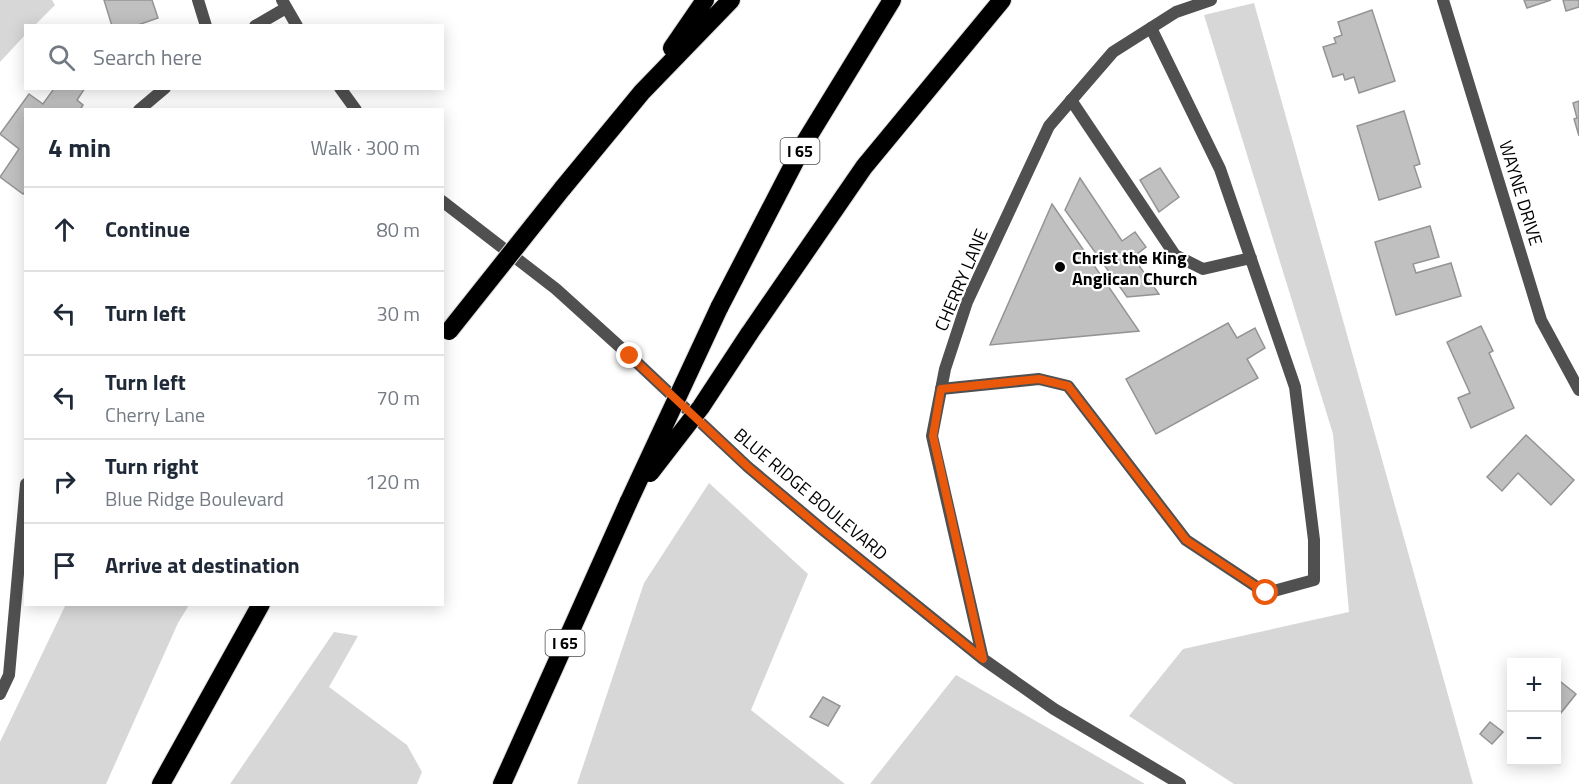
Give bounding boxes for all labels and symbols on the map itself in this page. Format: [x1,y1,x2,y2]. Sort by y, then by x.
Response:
street label: WAYNE DRIVE [1492,137,1550,249]
road number: I 65 [780,138,820,164]
street label: CHERRY LANE [927,225,995,335]
place label: Christ the King Anglican Church [1072,244,1197,292]
marker: Christ the King Anglican Church [1053,260,1067,274]
route end [616,342,642,368]
street label: BLUE RIDGE BOULEVARD [728,421,894,567]
route start [1252,579,1278,605]
road number: I 65 [546,630,584,656]

